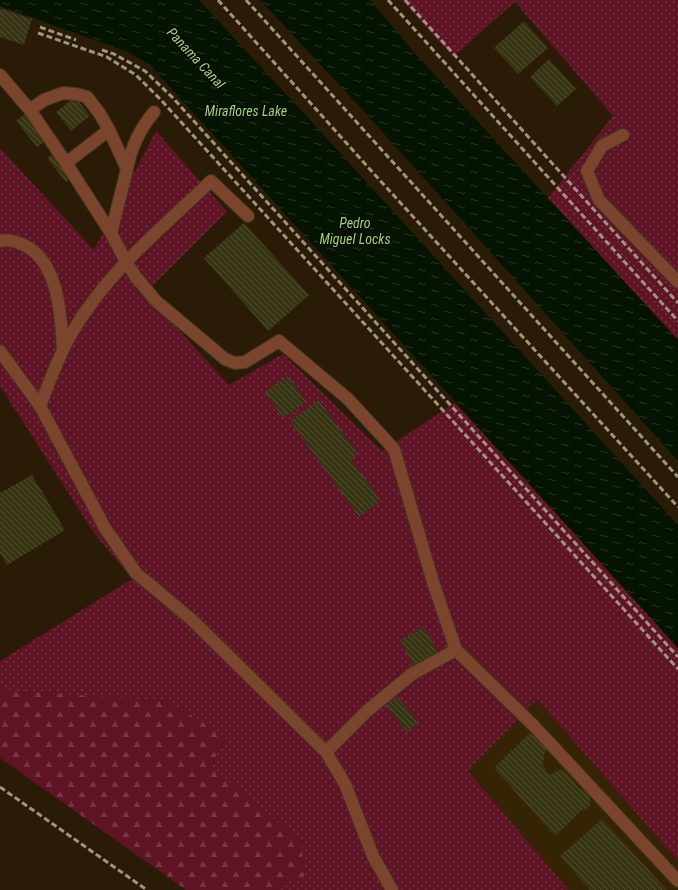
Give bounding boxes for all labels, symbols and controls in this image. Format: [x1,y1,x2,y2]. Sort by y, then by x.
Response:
water label: Panama Canal [164,24,229,92]
water label: Miraflores Lake [205,103,287,119]
water label: Pedro Miguel Locks [319,215,391,247]

